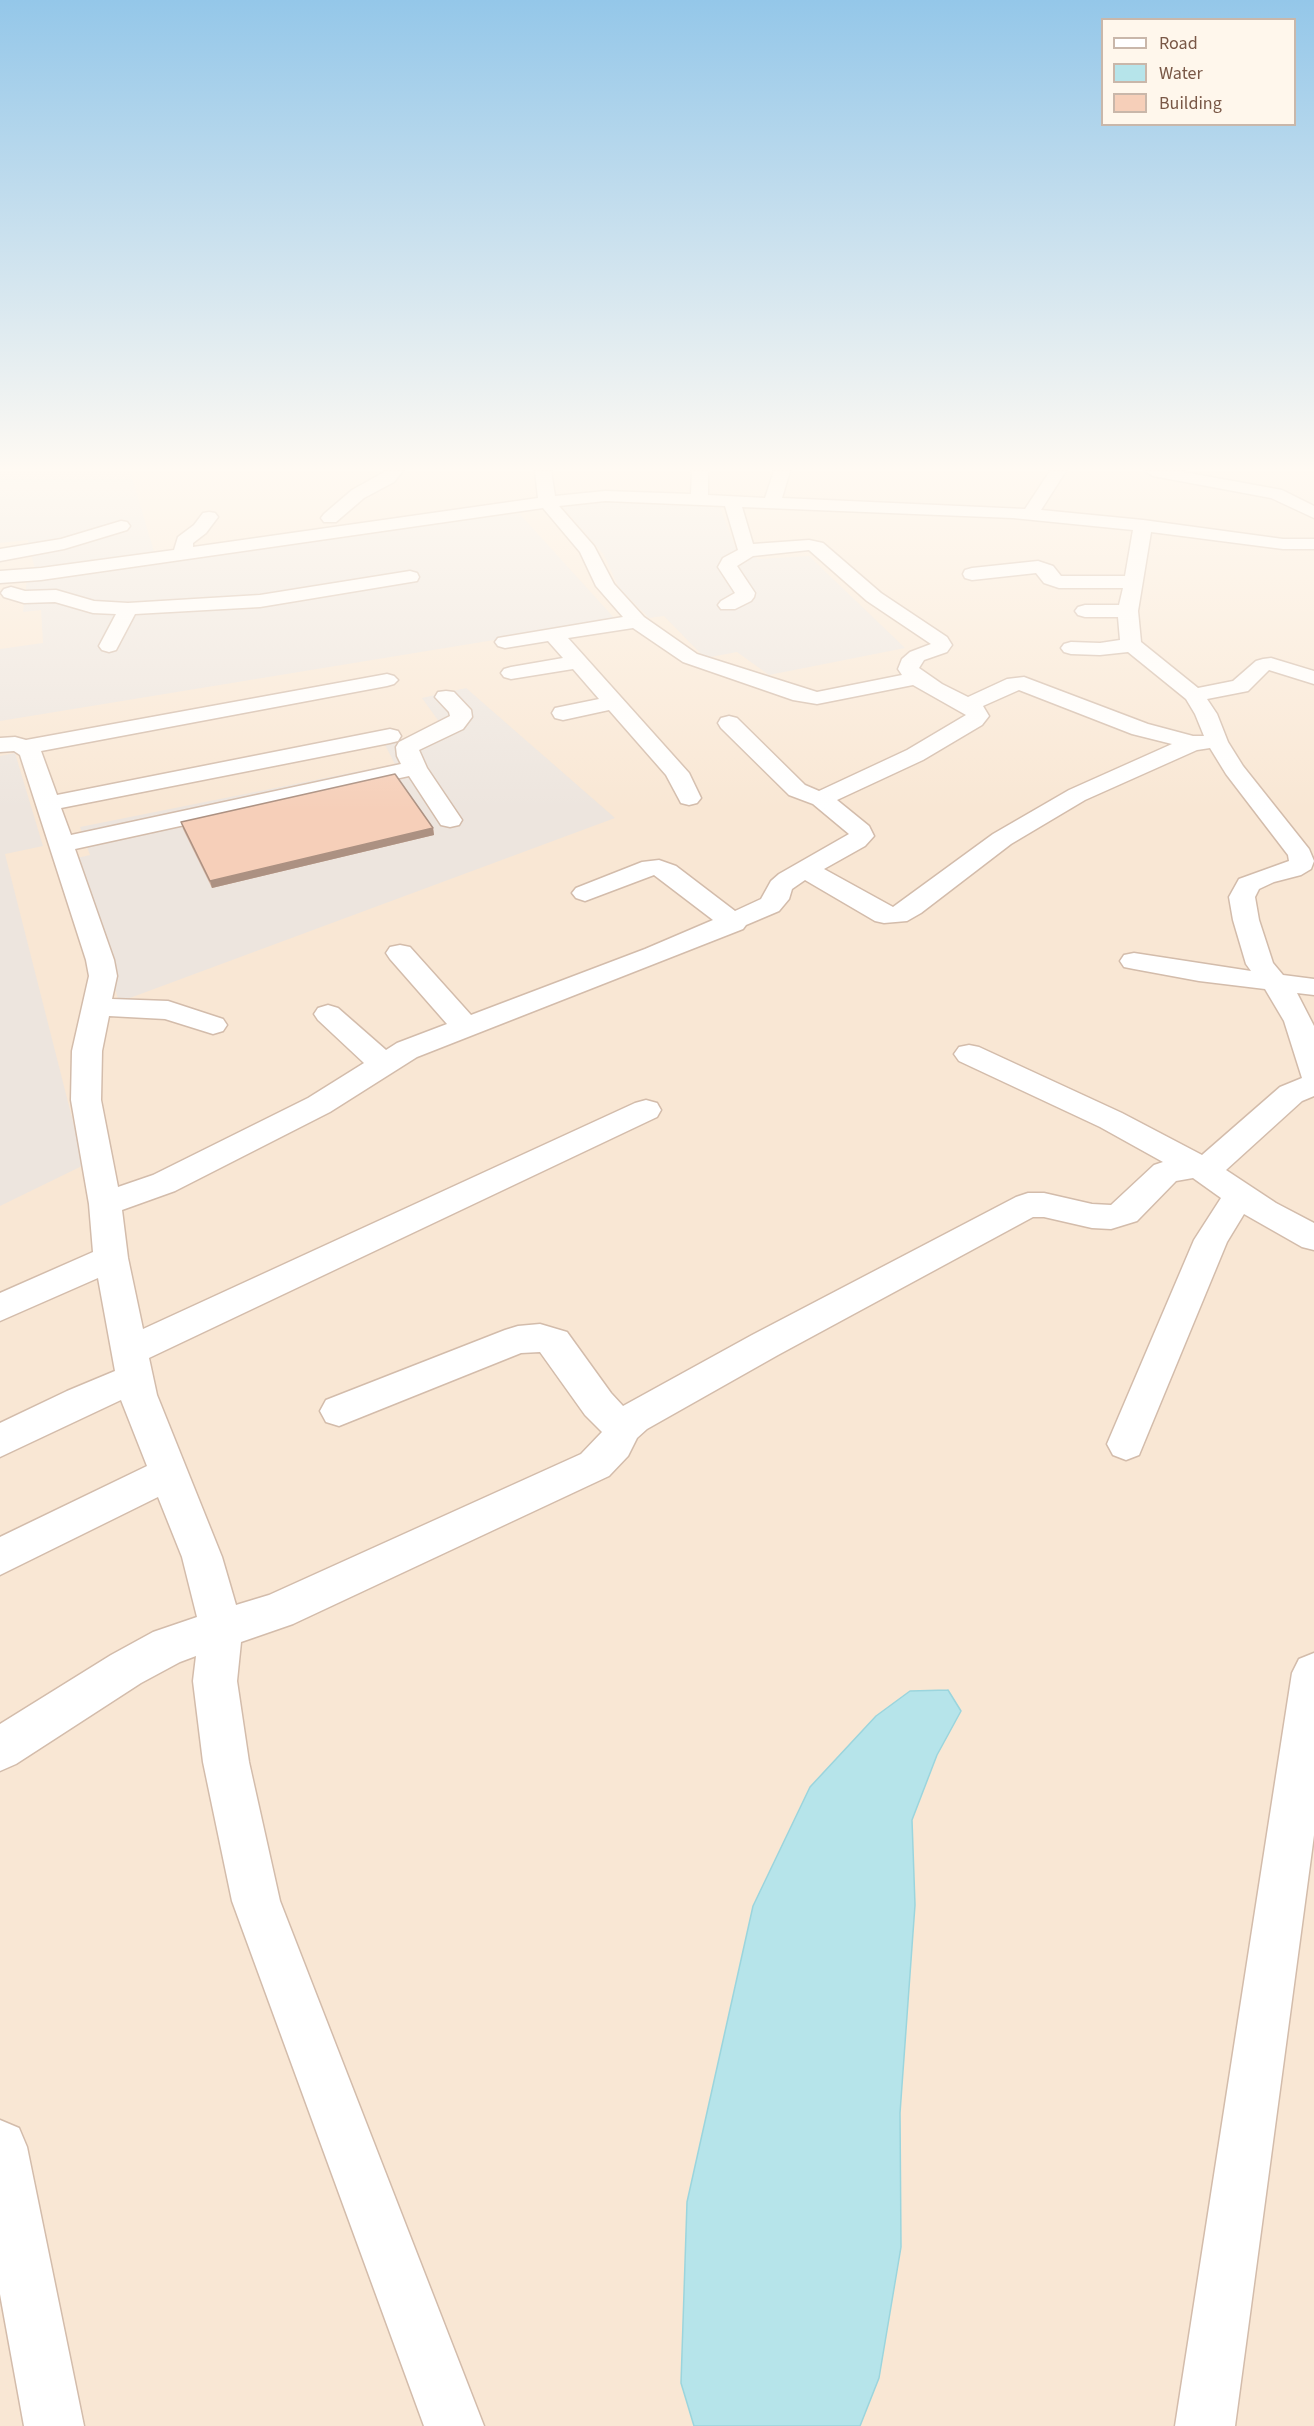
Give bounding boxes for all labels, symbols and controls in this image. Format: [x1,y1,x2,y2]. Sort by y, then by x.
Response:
legend [1101,18,1296,126]
text: Road [1159,31,1198,56]
text: Water [1159,61,1203,86]
text: Building [1159,91,1222,116]

